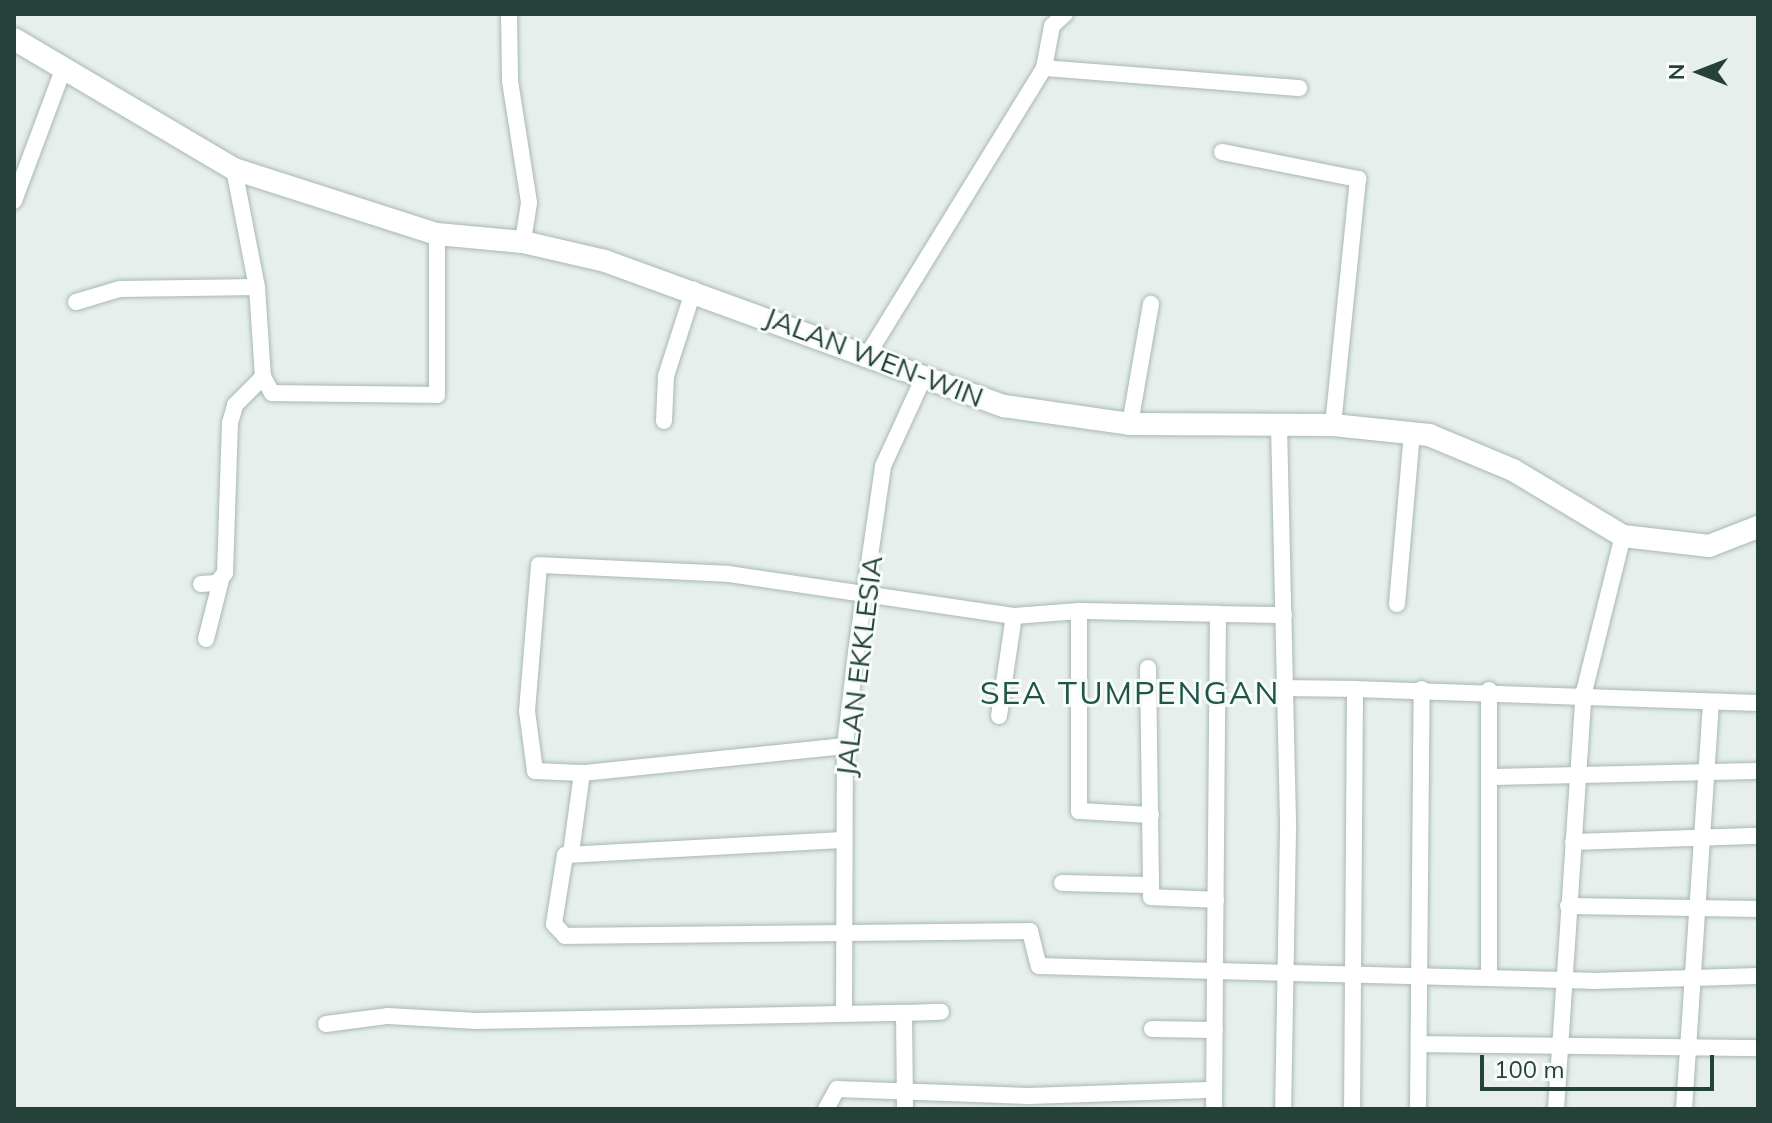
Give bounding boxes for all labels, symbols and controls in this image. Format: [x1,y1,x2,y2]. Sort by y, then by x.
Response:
north arrow [1660,32,1740,112]
text: N [1662,64,1690,80]
street label: JALAN WEN-WIN [760,300,988,414]
street label: JALAN EKKLESIA [829,554,889,778]
district label: SEA TUMPENGAN [980,673,1280,711]
scale bar [1484,1039,1718,1089]
text: 100 m [1494,1054,1565,1084]

